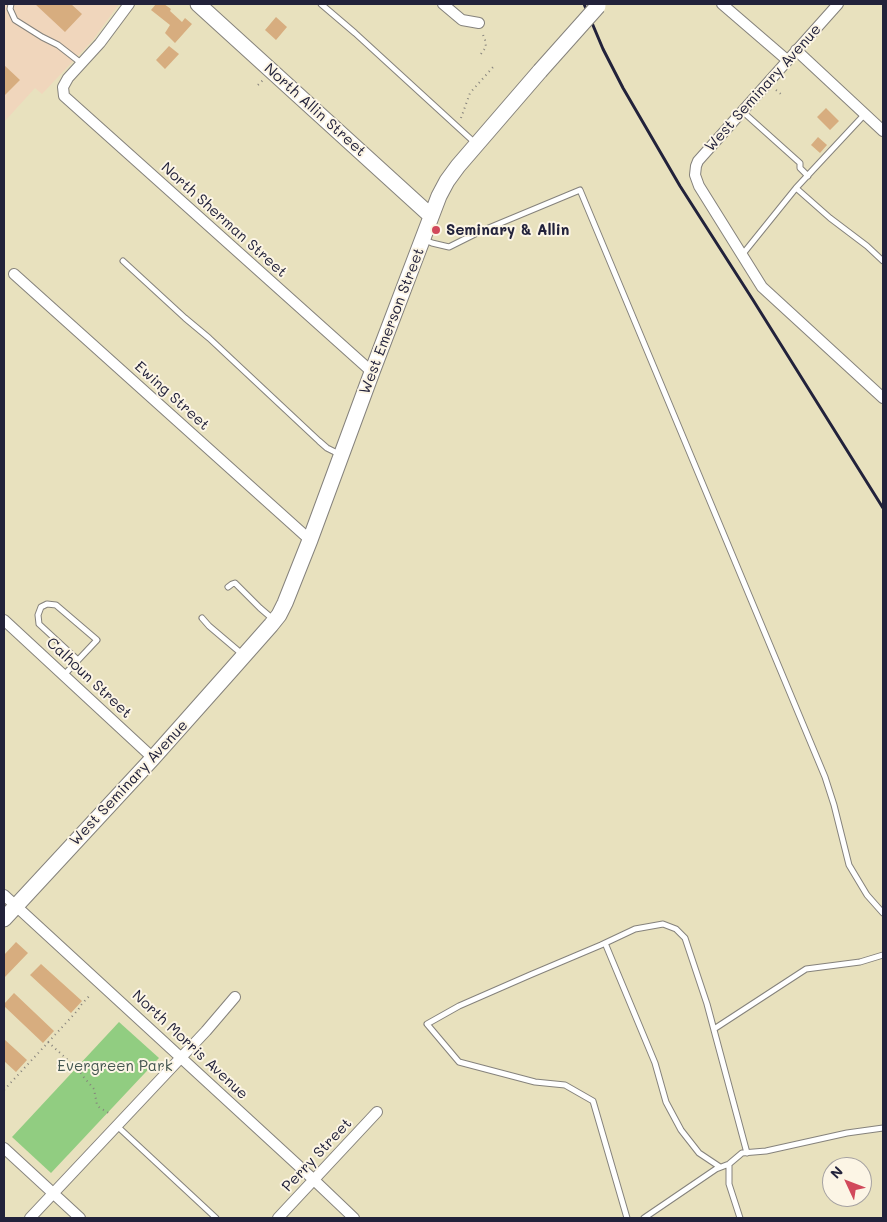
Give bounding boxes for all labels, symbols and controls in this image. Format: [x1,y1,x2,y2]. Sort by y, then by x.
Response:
street label: West Seminary Avenue [701,21,825,155]
street label: North Allin Street [260,60,370,160]
street label: North Sherman Street [157,159,291,281]
place label: Seminary & Allin [446,221,569,239]
marker: Seminary & Allin [430,224,442,236]
street label: West Emerson Street [356,245,428,397]
street label: Ewing Street [131,358,213,434]
street label: Calhoun Street [43,634,135,722]
street label: West Seminary Avenue [66,716,192,850]
street label: North Morris Avenue [128,987,252,1103]
park label: Evergreen Park [57,1057,173,1075]
street label: Perry Street [278,1115,356,1195]
north arrow [822,1157,872,1207]
text: N [826,1162,847,1182]

